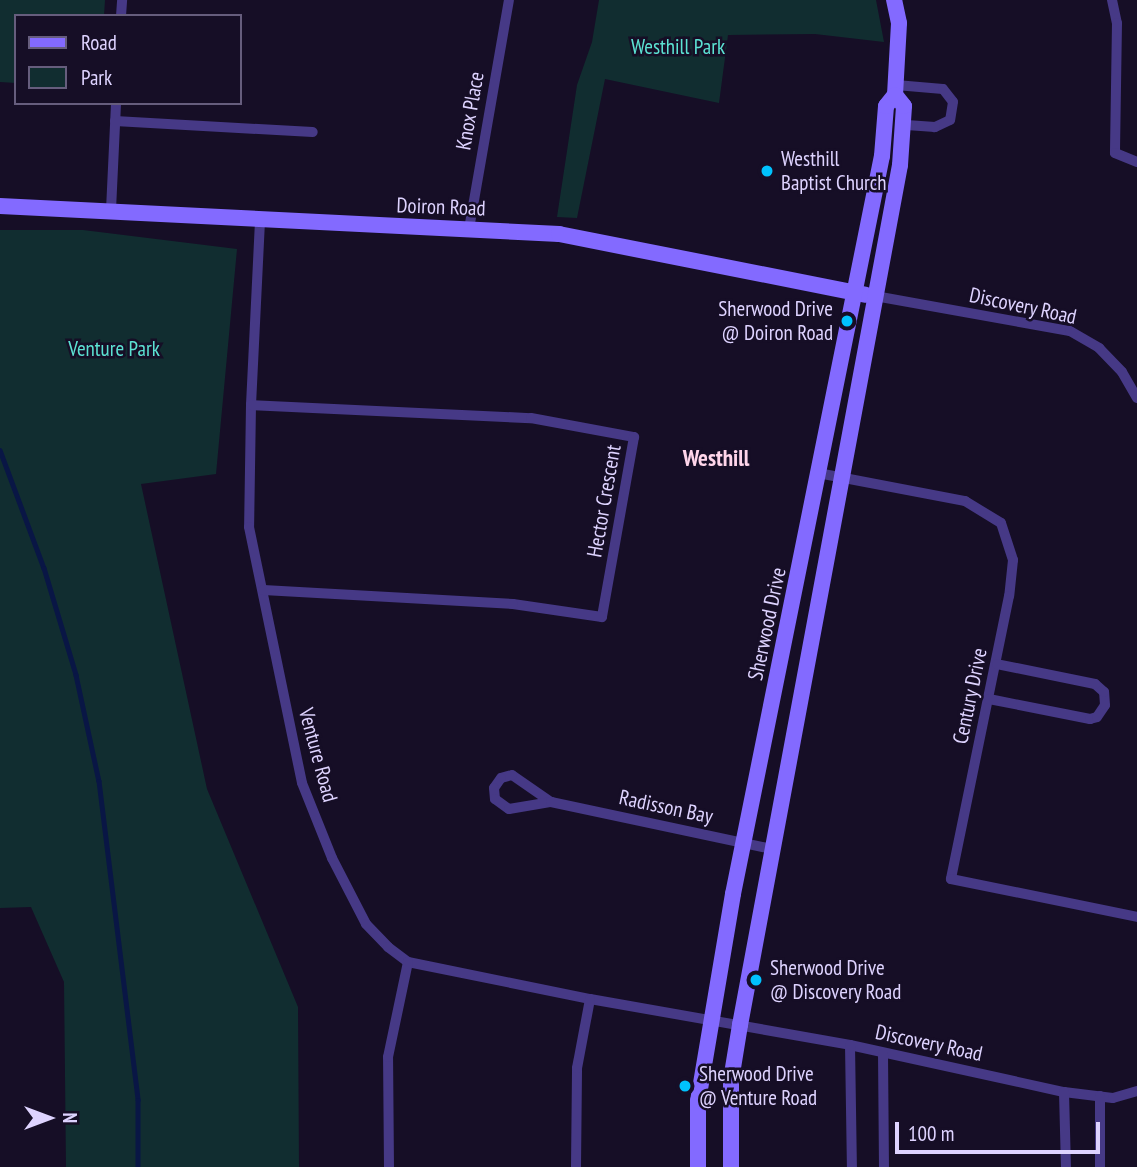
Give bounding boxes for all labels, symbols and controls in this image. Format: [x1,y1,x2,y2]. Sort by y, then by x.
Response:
legend [14,14,242,105]
text: Road [81,29,117,56]
park label: Westhill Park [631,34,725,60]
text: Park [81,64,112,91]
street label: Knox Place [451,70,489,152]
place label: Westhill Baptist Church [781,146,887,196]
marker: Westhill Baptist Church [759,163,775,179]
street label: Doiron Road [396,193,486,221]
street label: Discovery Road [967,282,1079,330]
place label: Sherwood Drive @ Doiron Road [718,296,833,346]
marker: Sherwood Drive @ Doiron Road [839,313,855,329]
park label: Venture Park [68,336,160,362]
street label: Hector Crescent [582,443,626,559]
district label: Westhill [683,444,749,472]
street label: Sherwood Drive [743,565,791,683]
street label: Century Drive [947,645,993,747]
street label: Venture Road [293,705,343,805]
street label: Radisson Bay [617,785,715,829]
place label: Sherwood Drive @ Discovery Road [770,955,902,1005]
marker: Sherwood Drive @ Discovery Road [748,972,764,988]
street label: Discovery Road [873,1019,985,1067]
place label: Sherwood Drive @ Venture Road [699,1061,818,1111]
marker: Sherwood Drive @ Venture Road [677,1078,693,1094]
north arrow [14,1083,84,1153]
scale bar [899,1108,1104,1152]
text: N [58,1113,82,1123]
text: 100 m [908,1120,954,1147]

